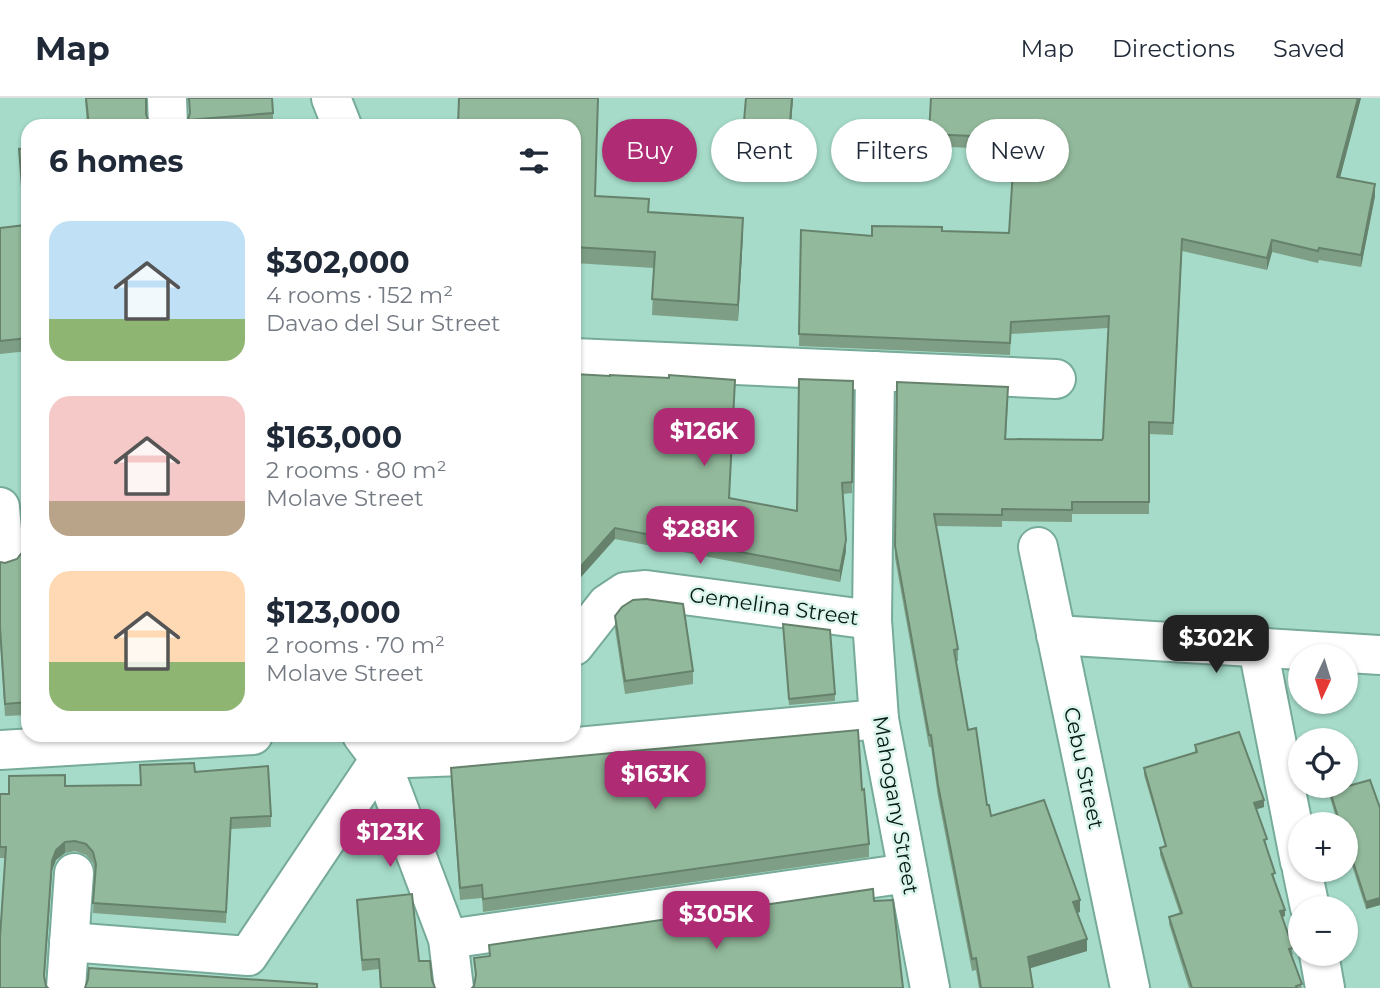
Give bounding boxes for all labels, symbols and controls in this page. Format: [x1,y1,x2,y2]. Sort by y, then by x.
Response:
text: Map [35,28,110,68]
text: Map [1021,34,1074,63]
text: Directions [1112,34,1235,63]
text: Saved [1273,34,1345,63]
chip: Buy [602,119,697,182]
chip: Rent [711,119,817,182]
chip: Filters [831,119,952,182]
chip: New [966,119,1069,182]
icon: filters [515,142,553,180]
text: 6 homes [49,143,184,180]
text: $302,000 [266,244,410,281]
icon: home [105,249,189,333]
text: 4 rooms · 152 m² [266,281,453,309]
text: Davao del Sur Street [266,309,500,337]
pin: $126K [655,408,753,468]
text: $126K [670,417,738,445]
text: $163,000 [266,419,402,456]
icon: home [105,424,189,508]
text: 2 rooms · 80 m² [266,456,447,484]
text: Molave Street [266,484,424,512]
pin: $288K [651,506,749,566]
text: $288K [662,515,738,543]
street label: Gemelina Street [688,582,860,630]
text: $123,000 [266,594,401,631]
icon: home [105,599,189,683]
pin: $302K [1167,616,1265,675]
text: $302K [1179,624,1253,652]
text: 2 rooms · 70 m² [266,631,445,659]
north arrow [1288,644,1358,714]
map controls [1288,644,1358,966]
text: Molave Street [266,659,424,687]
street label: Cebu Street [1059,705,1109,831]
street label: Mahogany Street [868,714,924,896]
button: locate [1288,728,1358,798]
pin: $163K [606,752,704,811]
text: $163K [621,760,689,788]
pin: $123K [341,810,439,869]
button: + [1288,812,1358,882]
text: $123K [356,818,424,846]
pin: $305K [667,892,765,951]
button: − [1288,896,1358,966]
text: $305K [679,900,753,928]

